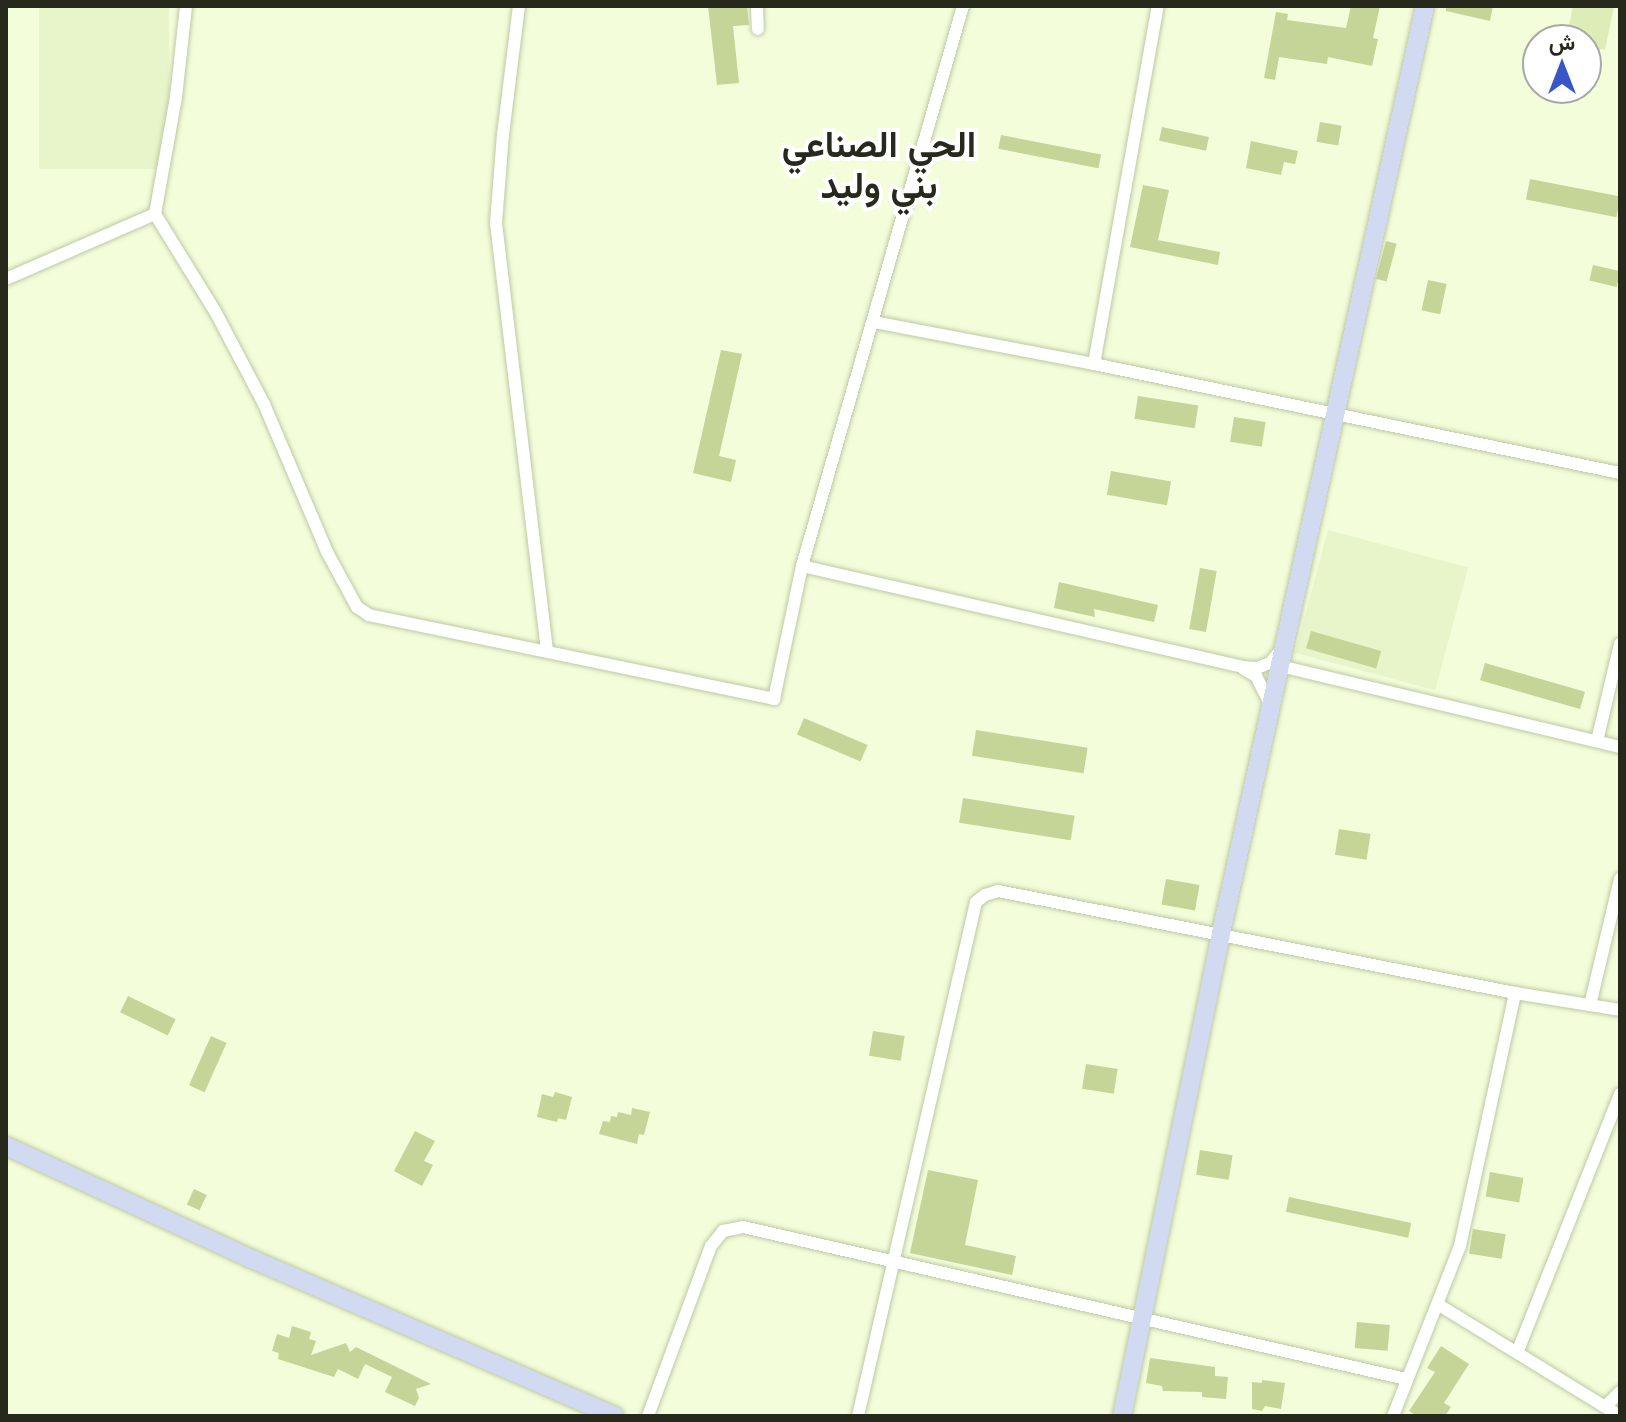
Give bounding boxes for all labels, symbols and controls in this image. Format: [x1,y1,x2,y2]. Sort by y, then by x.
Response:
north arrow [1522,24,1602,104]
text: ش [1549,28,1575,56]
district label: الحي الصناعي بني وليد [782,121,976,206]

